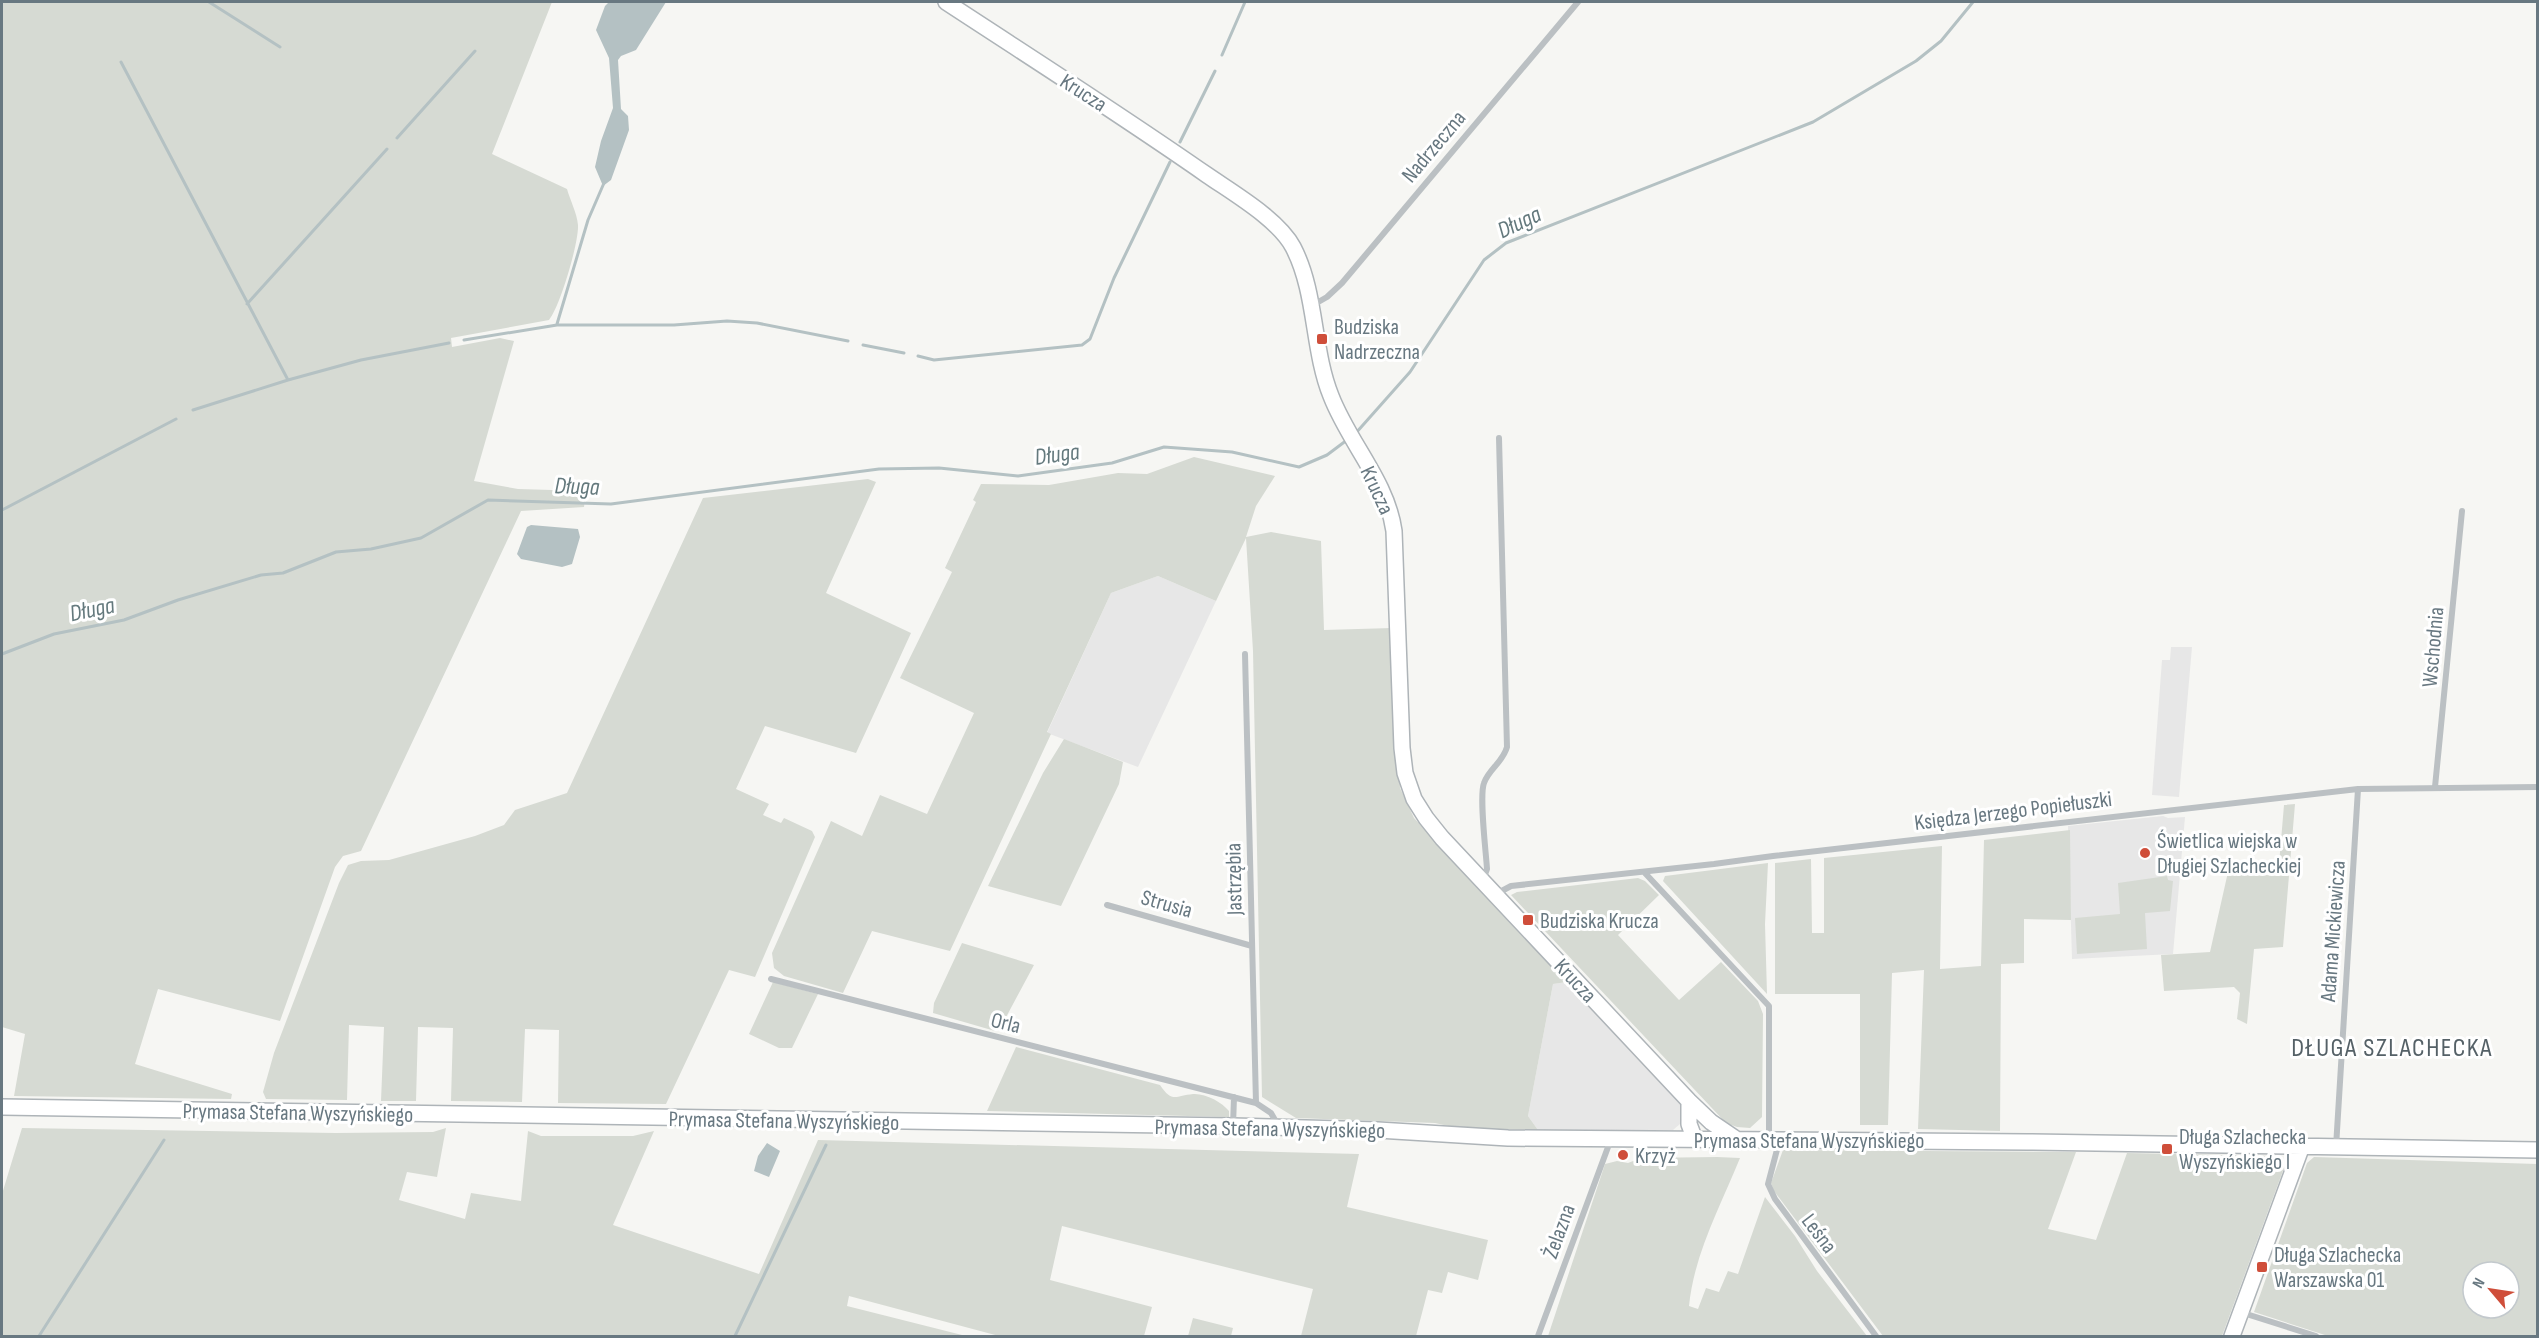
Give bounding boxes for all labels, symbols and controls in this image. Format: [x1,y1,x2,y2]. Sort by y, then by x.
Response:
street label: Krucza [1055,68,1112,118]
street label: Nadrzeczna [1396,105,1472,189]
water label: Długa [1493,200,1546,245]
place label: Budziska Nadrzeczna [1334,314,1420,366]
marker: Budziska Nadrzeczna [1315,332,1329,346]
water label: Długa [1033,437,1082,472]
street label: Krucza [1354,462,1400,519]
water label: Długa [554,471,600,502]
water label: Długa [67,591,118,628]
street label: Wschodnia [2417,606,2450,688]
street label: Księdza Jerzego Popiełuszki [1913,786,2114,837]
place label: Świetlica wiejska w Długiej Szlacheckiej [2157,828,2301,880]
street label: Jastrzębia [1220,843,1249,916]
marker: Świetlica wiejska w Długiej Szlacheckiej [2138,846,2152,860]
street label: Adama Mickiewicza [2315,860,2352,1004]
street label: Strusia [1138,884,1195,925]
place label: Budziska Krucza [1540,908,1659,935]
marker: Budziska Krucza [1521,913,1535,927]
street label: Krucza [1548,953,1602,1009]
street label: Orla [988,1007,1023,1040]
district label: DŁUGA SZLACHECKA [2291,1033,2493,1064]
street label: Prymasa Stefana Wyszyńskiego [182,1098,414,1129]
street label: Prymasa Stefana Wyszyńskiego [668,1106,900,1137]
street label: Prymasa Stefana Wyszyńskiego [1154,1114,1386,1145]
place label: Długa Szlachecka Wyszyńskiego I [2179,1124,2306,1176]
street label: Prymasa Stefana Wyszyńskiego [1694,1128,1924,1155]
marker: Długa Szlachecka Wyszyńskiego I [2160,1142,2174,1156]
place label: Krzyż [1635,1143,1676,1170]
marker: Krzyż [1616,1148,1630,1162]
street label: Żelazna [1537,1201,1582,1262]
street label: Leśna [1795,1209,1842,1259]
place label: Długa Szlachecka Warszawska 01 [2274,1242,2401,1294]
marker: Długa Szlachecka Warszawska 01 [2255,1260,2269,1274]
north arrow [2461,1260,2521,1320]
text: N [2469,1275,2490,1292]

